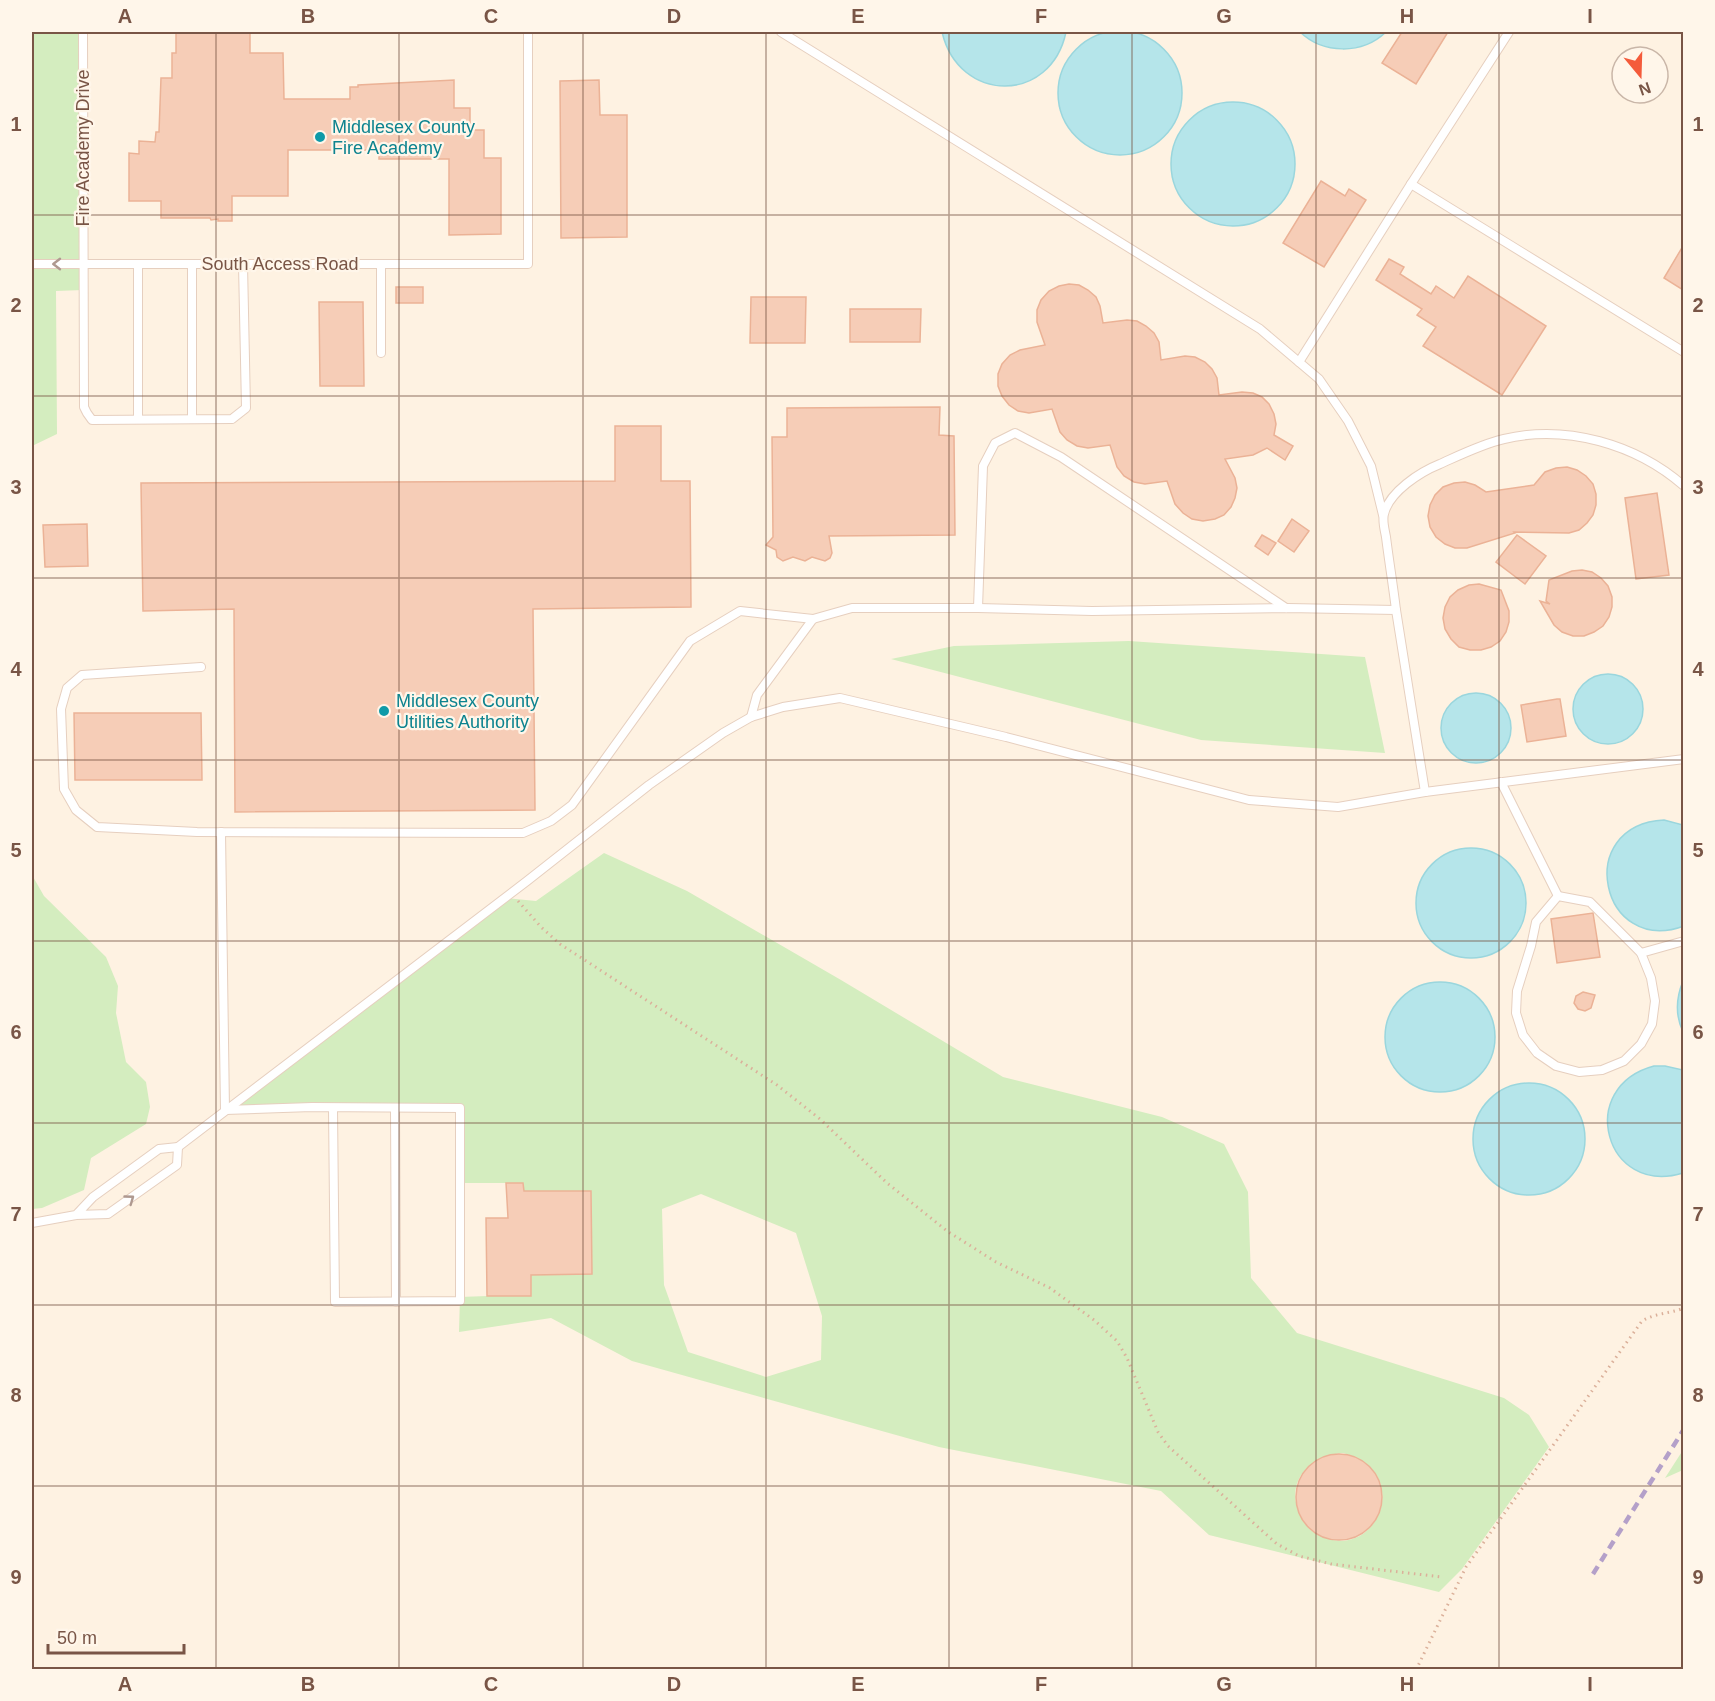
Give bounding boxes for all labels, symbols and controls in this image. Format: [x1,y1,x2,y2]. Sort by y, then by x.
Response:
text: A [118,5,132,27]
text: B [301,5,315,27]
text: C [484,5,498,27]
text: D [667,5,681,27]
text: E [851,5,865,27]
text: F [1035,5,1047,27]
text: G [1216,5,1232,27]
text: H [1400,5,1414,27]
text: I [1587,5,1593,27]
north arrow [1610,45,1670,105]
street label: Fire Academy Drive [73,69,93,227]
text: N [1636,79,1653,99]
text: 1 [10,113,22,135]
text: 1 [1692,113,1704,135]
place label: Middlesex County Fire Academy [332,117,475,158]
marker: Middlesex County Fire Academy [313,130,327,144]
street label: South Access Road [201,254,359,274]
one-way arrow [53,258,62,270]
text: 2 [10,294,22,316]
text: 2 [1692,294,1704,316]
text: 3 [10,476,22,498]
text: 3 [1692,476,1704,498]
text: 4 [10,658,22,680]
text: 4 [1692,658,1704,680]
place label: Middlesex County Utilities Authority [396,691,539,732]
marker: Middlesex County Utilities Authority [377,704,391,718]
text: 5 [10,839,22,861]
text: 5 [1692,839,1704,861]
text: 6 [10,1021,22,1043]
text: 6 [1692,1021,1704,1043]
one-way arrow [123,1195,134,1206]
text: 7 [10,1203,22,1225]
text: 7 [1692,1203,1704,1225]
text: 8 [10,1384,22,1406]
text: 8 [1692,1384,1704,1406]
text: 9 [10,1566,22,1588]
text: 9 [1692,1566,1704,1588]
scale bar [48,1617,184,1655]
text: 50 m [57,1628,97,1648]
text: A [118,1673,132,1695]
text: B [301,1673,315,1695]
text: C [484,1673,498,1695]
text: D [667,1673,681,1695]
text: E [851,1673,865,1695]
text: F [1035,1673,1047,1695]
text: G [1216,1673,1232,1695]
text: H [1400,1673,1414,1695]
text: I [1587,1673,1593,1695]

